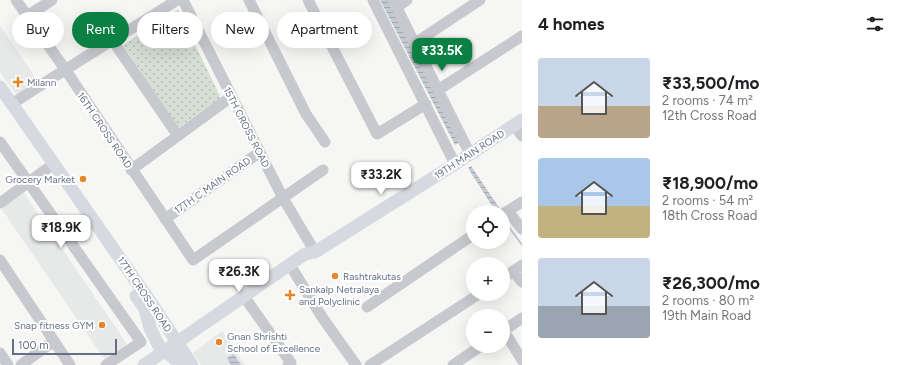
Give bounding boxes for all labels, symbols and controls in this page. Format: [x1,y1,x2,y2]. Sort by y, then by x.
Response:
chip: Buy [12,12,64,48]
chip: Rent [72,12,129,48]
chip: Filters [137,12,203,48]
chip: New [211,12,269,48]
chip: Apartment [277,12,372,48]
icon: filters [864,13,886,35]
text: 4 homes [538,14,605,34]
pin: ₹33.5K [409,38,475,72]
text: ₹33.5K [421,43,463,58]
text: ₹33,500/mo [662,73,759,93]
icon: home [570,74,618,122]
marker: Milann [12,76,24,88]
place label: Milann [27,76,57,89]
street label: 15TH CROSS ROAD [221,85,273,170]
street label: 16TH CROSS ROAD [74,90,135,171]
text: 2 rooms · 74 m² [662,93,753,108]
text: 12th Cross Road [662,108,757,123]
street label: 19TH MAIN ROAD [432,127,507,182]
street label: 17TH C MAIN ROAD [171,154,253,217]
pin: ₹33.2K [348,162,414,196]
text: ₹33.2K [360,167,402,182]
place label: Grocery Market [5,173,75,186]
text: ₹18,900/mo [662,173,758,193]
marker: Grocery Market [78,174,88,184]
icon: home [570,174,618,222]
text: 2 rooms · 54 m² [662,193,753,208]
map controls [466,205,510,353]
button: locate [466,205,510,249]
text: 18th Cross Road [662,208,757,223]
pin: ₹18.9K [28,215,94,249]
text: ₹18.9K [41,220,81,235]
street label: 17TH CROSS ROAD [114,254,175,335]
button: + [466,257,510,301]
pin: ₹26.3K [206,259,272,293]
text: ₹26.3K [218,264,260,279]
place label: Rashtrakutas [343,270,401,283]
marker: Rashtrakutas [330,271,340,281]
text: ₹26,300/mo [662,273,760,293]
icon: home [570,274,618,322]
place label: Sankalp Netralaya and Polyclinic [299,283,379,308]
marker: Sankalp Netralaya and Polyclinic [284,289,296,301]
text: 2 rooms · 80 m² [662,293,754,308]
text: 19th Main Road [662,308,751,323]
button: − [466,309,510,353]
place label: Snap fitness GYM [14,319,94,332]
marker: Snap fitness GYM [97,320,107,330]
place label: Gnan Shrishti School of Excellence [227,330,321,355]
scale bar [12,337,117,356]
marker: Gnan Shrishti School of Excellence [214,337,224,347]
text: 100 m [18,339,49,352]

